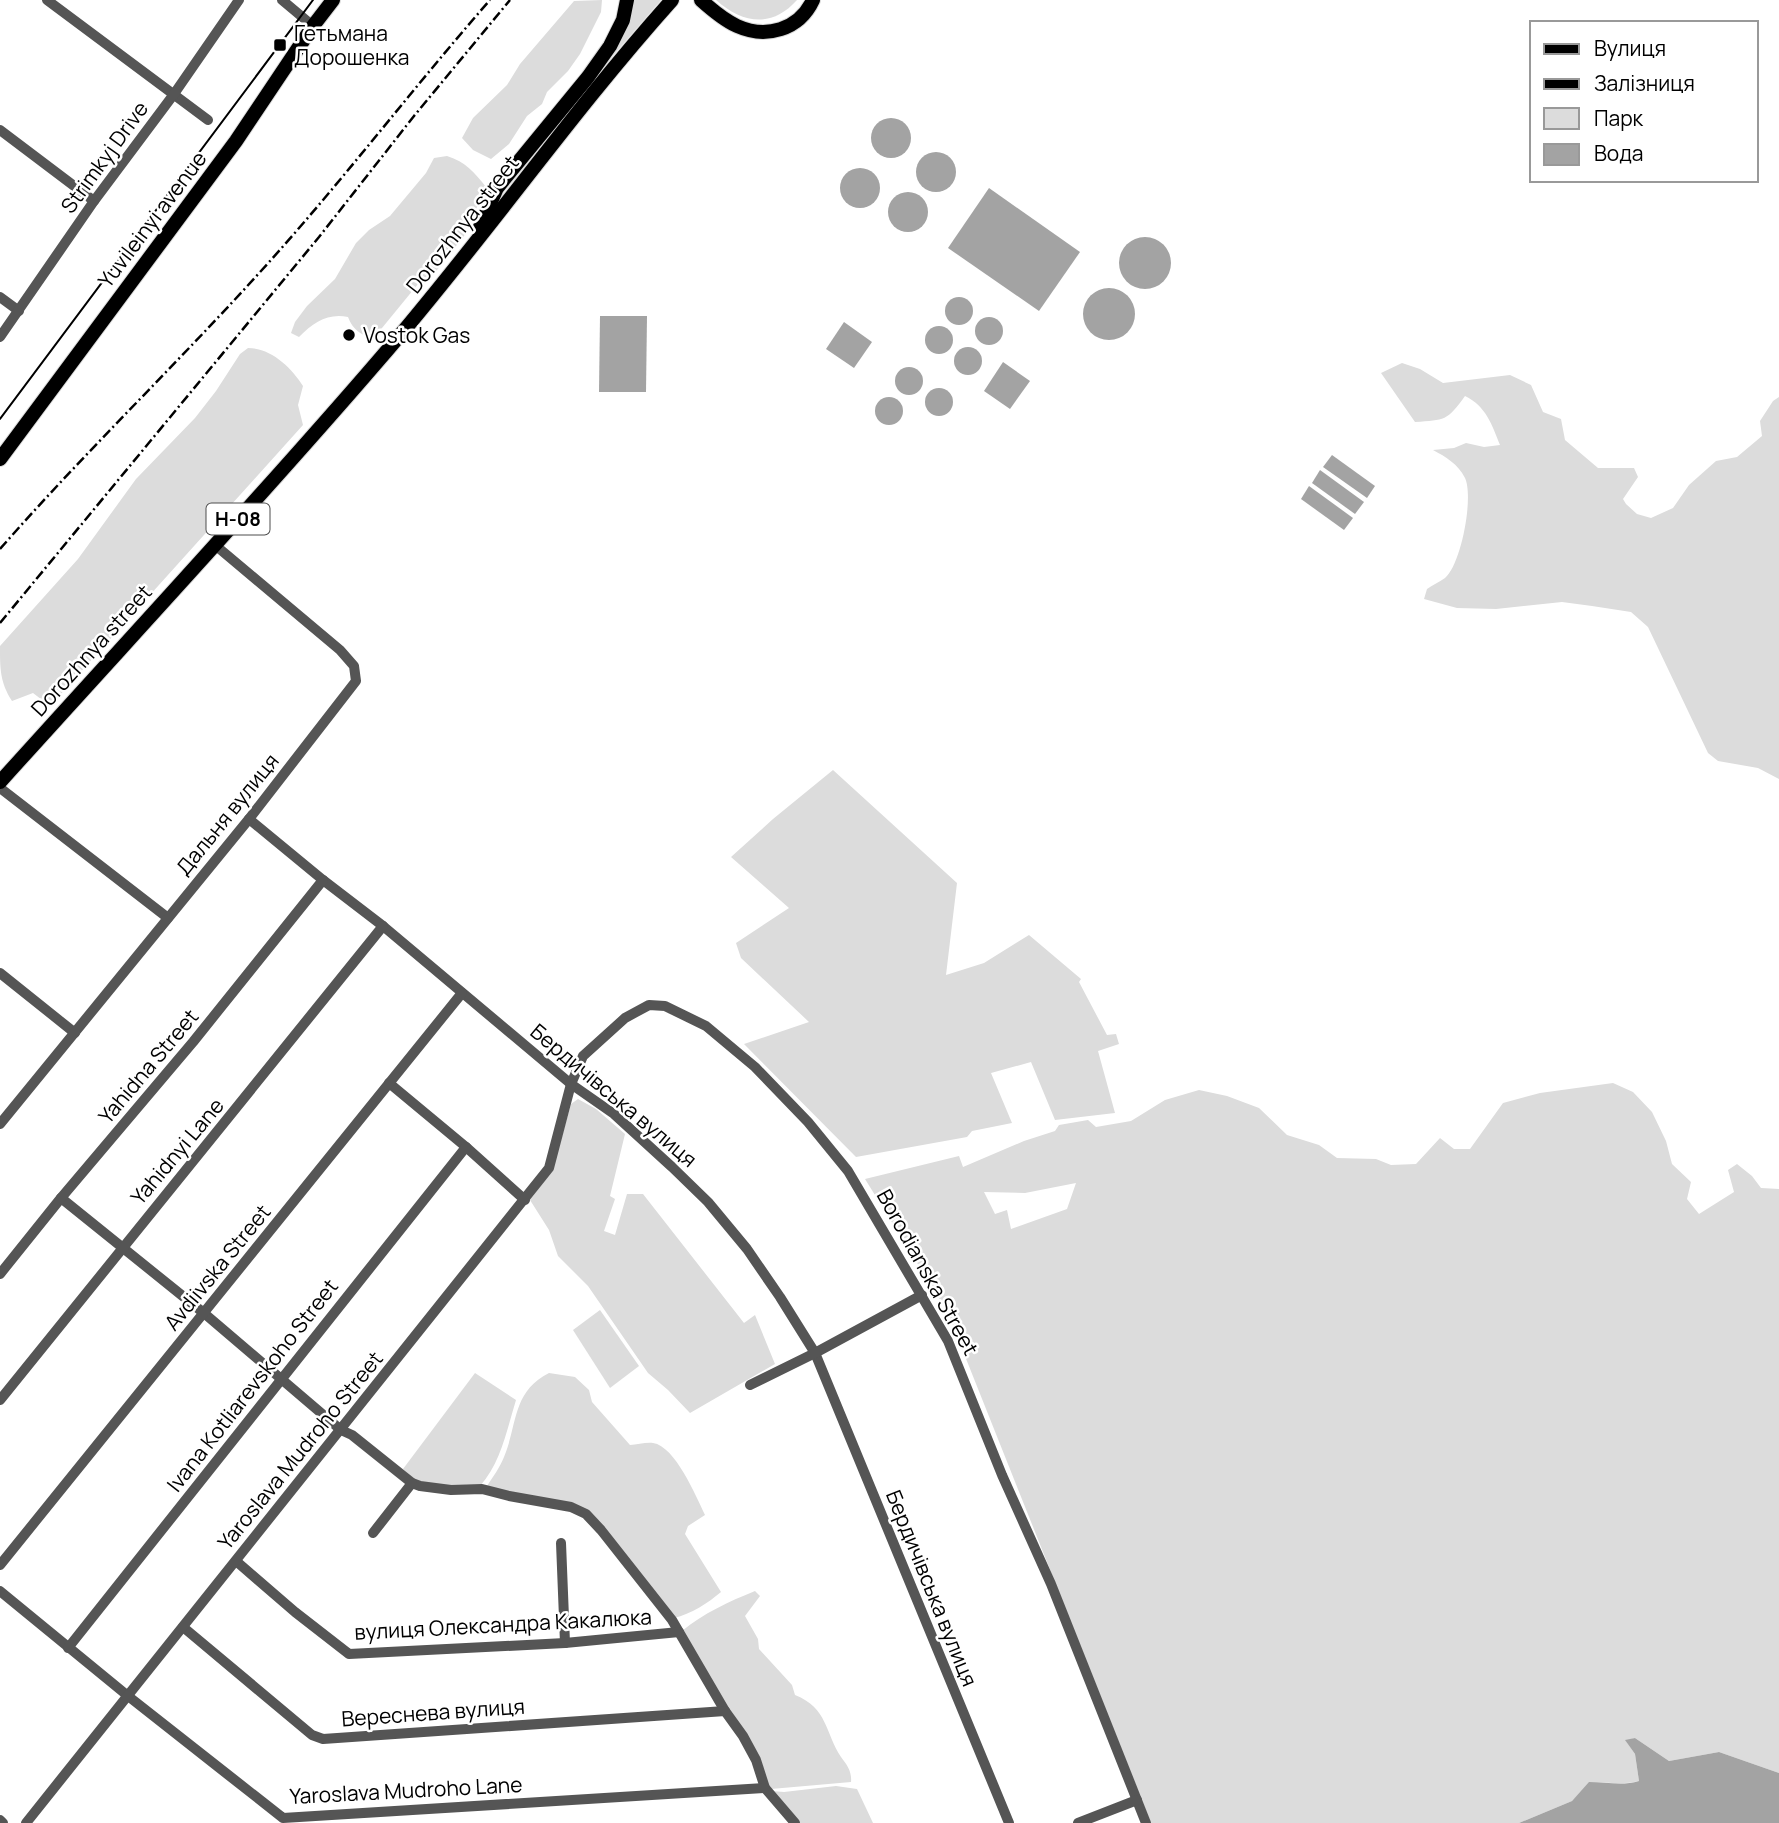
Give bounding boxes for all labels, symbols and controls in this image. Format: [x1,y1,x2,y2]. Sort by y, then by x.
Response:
place label: Гетьмана Дорошенка [294,19,409,71]
legend [1530,21,1758,182]
text: Вулиця [1594,34,1666,62]
marker: Гетьмана Дорошенка [272,37,288,53]
text: Залізниця [1594,69,1695,97]
street label: Strimkyj Drive [54,95,154,219]
text: Парк [1594,104,1644,132]
text: Вода [1594,139,1644,167]
street label: Yuvileinyi avenue [92,145,212,293]
street label: Dorozhnya street [399,149,525,299]
place label: Vostok Gas [363,321,470,349]
marker: Vostok Gas [341,327,357,343]
road number: Н-08 [206,504,270,534]
street label: Dorozhnya street [24,578,158,722]
street label: Дальня вулиця [169,747,285,881]
street label: Yahidna Street [92,1003,204,1129]
street label: Бердичівська вулиця [525,1017,703,1173]
street label: Yahidnyi Lane [124,1092,230,1210]
street label: Borodianska Street [871,1184,985,1360]
street label: Avdiivska Street [158,1198,276,1336]
street label: Ivana Kotliarevskoho Street [160,1273,344,1497]
street label: Yaroslava Mudroho Street [211,1345,389,1555]
street label: Бердичівська вулиця [880,1486,984,1690]
street label: вулиця Олександра Какалюка [353,1602,653,1646]
street label: Вереснева вулиця [340,1692,526,1732]
street label: Yaroslava Mudroho Lane [289,1770,523,1810]

